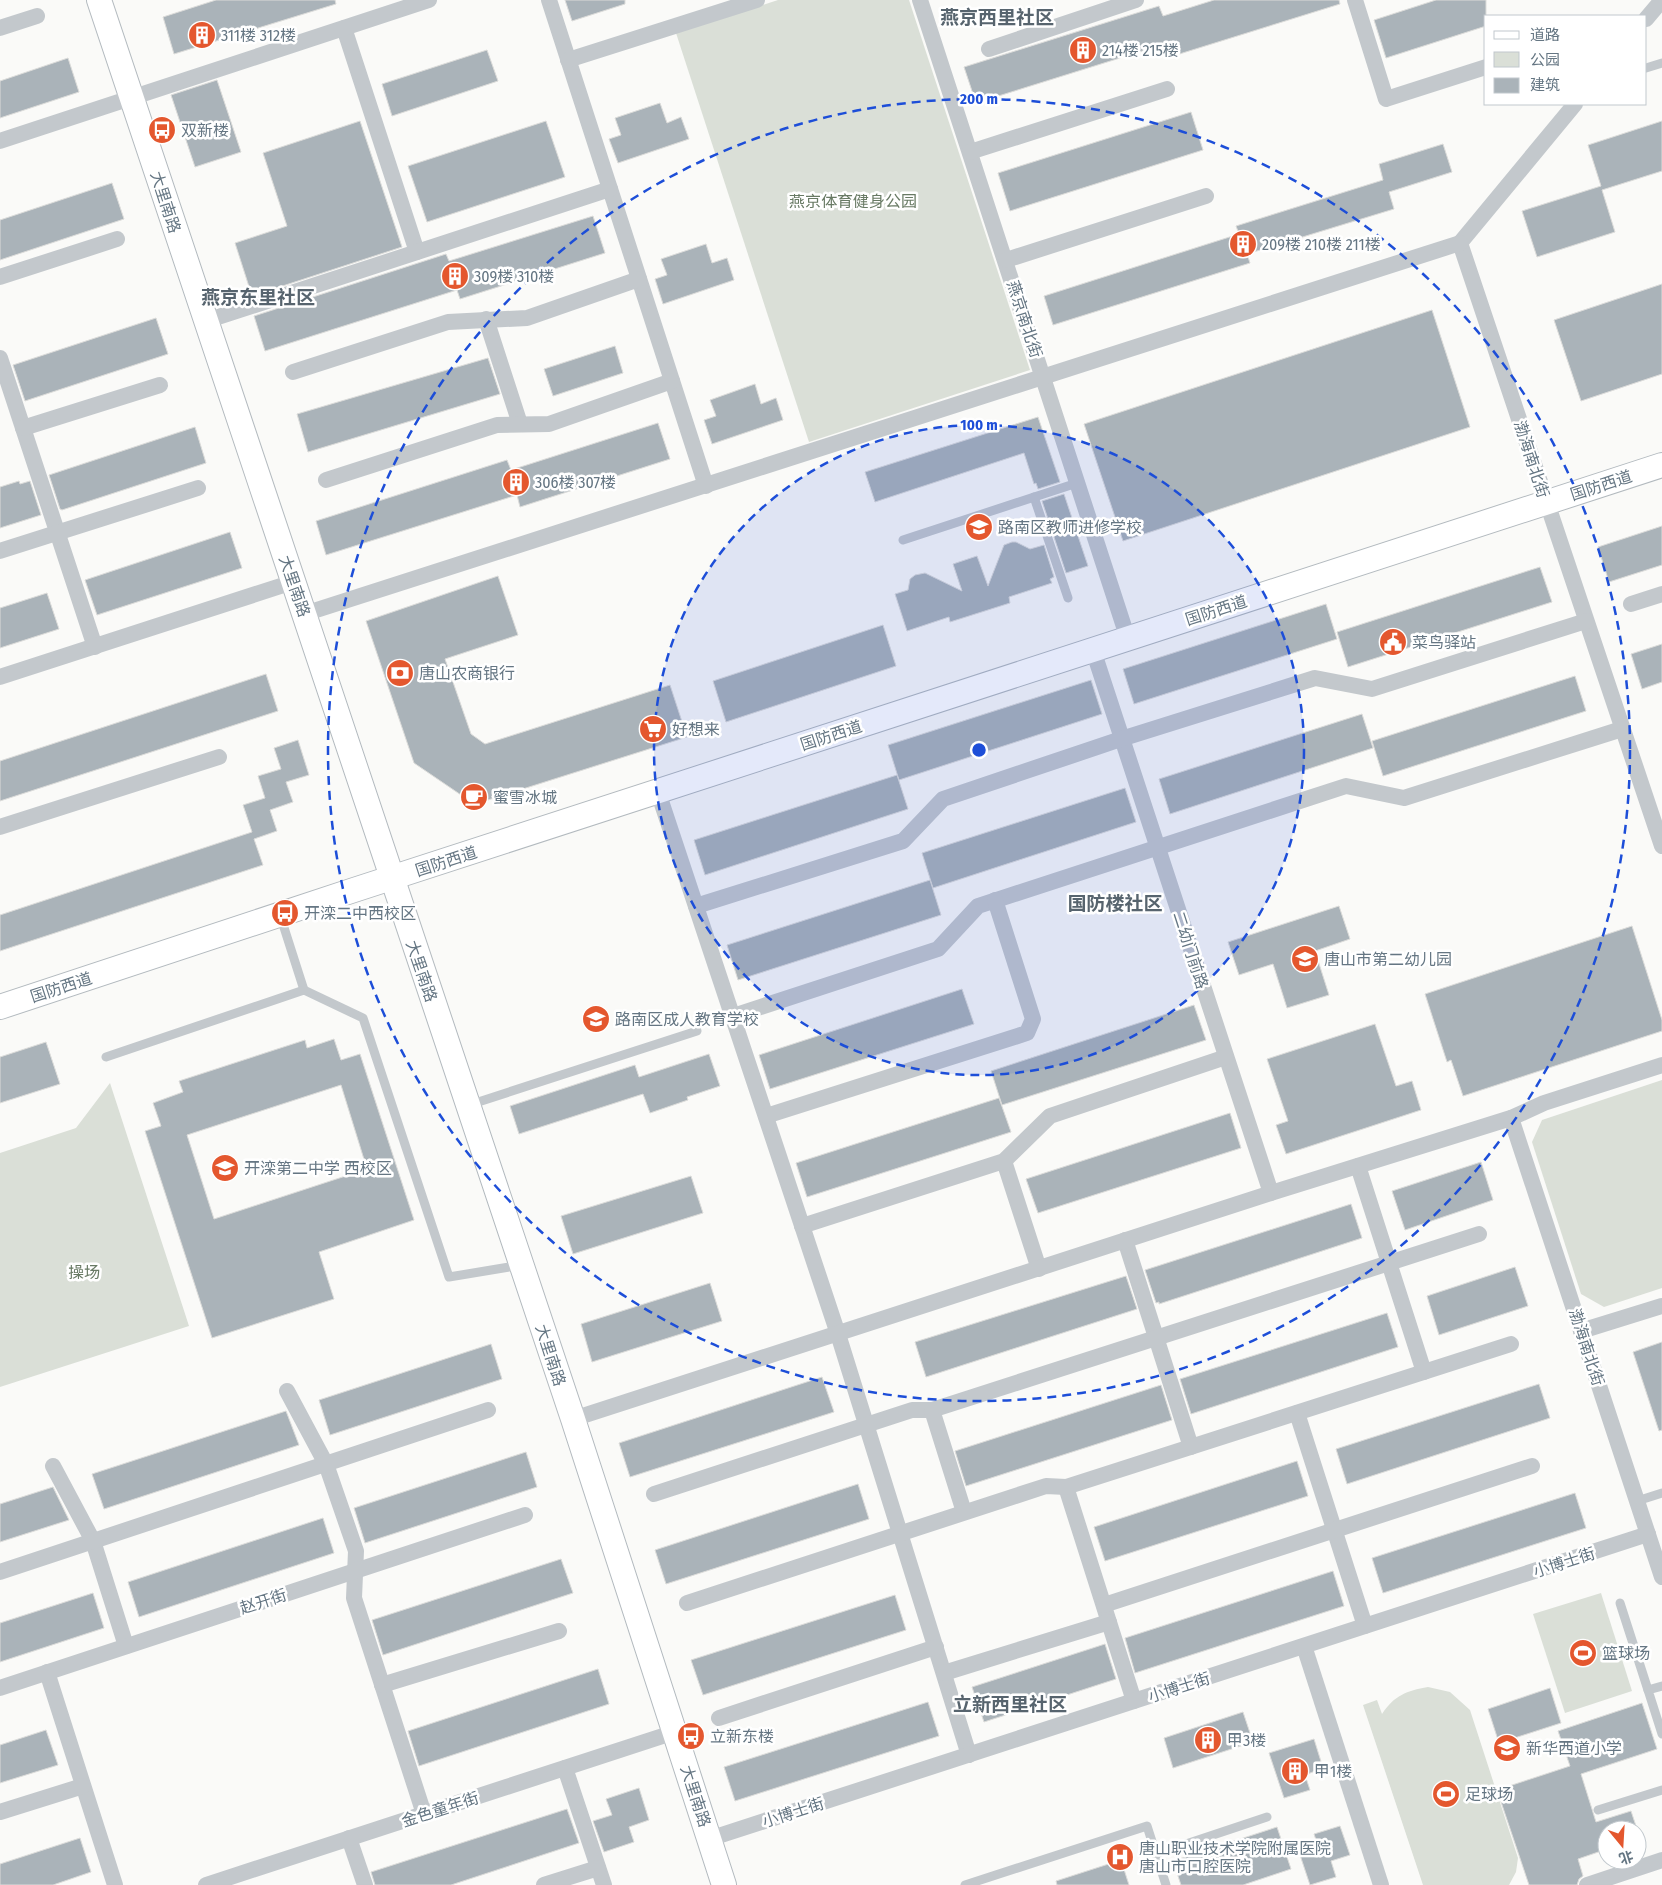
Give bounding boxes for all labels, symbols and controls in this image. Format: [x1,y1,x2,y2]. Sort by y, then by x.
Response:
district label: 燕京西里社区 [940,6,1054,29]
legend [1484,15,1647,105]
building icon: 311楼 312楼 [187,20,217,50]
place label: 311楼 312楼 [221,26,296,45]
text: 道路 [1530,26,1560,44]
building icon: 214楼 215楼 [1068,35,1098,65]
place label: 214楼 215楼 [1102,41,1179,60]
text: 公园 [1530,51,1560,69]
text: 建筑 [1530,76,1560,94]
text: 200 m [959,90,998,108]
bus stop icon: 双新楼 [147,115,177,145]
place label: 双新楼 [181,121,229,140]
street label: 大里南路 [147,169,184,236]
park label: 燕京体育健身公园 [789,192,917,211]
building icon: 209楼 210楼 211楼 [1228,229,1258,259]
place label: 209楼 210楼 211楼 [1262,235,1381,254]
building icon: 309楼 310楼 [440,261,470,291]
place label: 309楼 310楼 [474,267,554,286]
street label: 燕京南北街 [1003,278,1046,360]
district label: 燕京东里社区 [201,286,315,309]
text: 100 m [960,416,998,434]
street label: 渤海南北街 [1510,418,1553,500]
building icon: 306楼 307楼 [501,467,531,497]
street label: 国防西道 [1568,467,1635,504]
place label: 306楼 307楼 [535,473,616,492]
school or university icon: 路南区教师进修学校 [964,512,994,542]
place label: 路南区教师进修学校 [998,518,1142,537]
street label: 大里南路 [275,553,314,620]
street label: 国防西道 [1183,592,1250,629]
public building icon: 菜鸟驿站 [1378,627,1408,657]
place label: 菜鸟驿站 [1412,633,1476,652]
bank icon: 唐山农商银行 [385,658,415,688]
place label: 唐山农商银行 [419,664,515,683]
supermarket icon: 好想来 [638,714,668,744]
street label: 国防西道 [798,717,865,754]
place label: 好想来 [672,720,720,739]
centre of rings [970,741,988,759]
cafe icon: 蜜雪冰城 [459,782,489,812]
place label: 蜜雪冰城 [493,788,557,807]
street label: 国防西道 [413,843,480,880]
district label: 国防楼社区 [1067,892,1163,915]
bus stop icon: 开滦二中西校区 [270,898,300,928]
place label: 开滦二中西校区 [304,904,416,923]
street label: 二幼门前路 [1169,909,1212,991]
street label: 大里南路 [402,938,441,1005]
school or university icon: 唐山市第二幼儿园 [1290,944,1320,974]
place label: 唐山市第二幼儿园 [1324,950,1452,969]
street label: 国防西道 [28,969,95,1006]
school or university icon: 路南区成人教育学校 [581,1004,611,1034]
place label: 路南区成人教育学校 [615,1010,759,1029]
school or university icon: 开滦第二中学 西校区 [210,1153,240,1183]
place label: 开滦第二中学 西校区 [244,1159,392,1178]
park label: 操场 [68,1263,100,1282]
street label: 渤海南北街 [1565,1306,1608,1388]
street label: 大里南路 [532,1322,569,1389]
street label: 小博士街 [1531,1544,1598,1581]
street label: 赵开街 [237,1585,289,1618]
sports icon: 篮球场 [1568,1638,1598,1668]
place label: 篮球场 [1602,1644,1650,1663]
street label: 小博士街 [1146,1669,1213,1706]
district label: 立新西里社区 [953,1693,1067,1716]
bus stop icon: 立新东楼 [676,1721,706,1751]
building icon: 甲3楼 [1193,1725,1223,1755]
place label: 立新东楼 [710,1727,774,1746]
place label: 甲3楼 [1227,1731,1266,1750]
school or university icon: 新华西道小学 [1492,1733,1522,1763]
place label: 新华西道小学 [1526,1739,1622,1758]
building icon: 甲1楼 [1280,1756,1310,1786]
place label: 甲1楼 [1314,1762,1352,1781]
street label: 大里南路 [677,1763,714,1830]
sports icon: 足球场 [1431,1779,1461,1809]
place label: 足球场 [1465,1785,1513,1804]
street label: 金色童年街 [399,1788,481,1831]
street label: 小博士街 [760,1794,827,1831]
north arrow [1597,1820,1647,1870]
place label: 唐山职业技术学院附属医院 唐山市口腔医院 [1139,1839,1331,1876]
hospital icon: 唐山职业技术学院附属医院 唐山市口腔医院 [1105,1842,1135,1872]
text: 北 [1617,1847,1635,1867]

